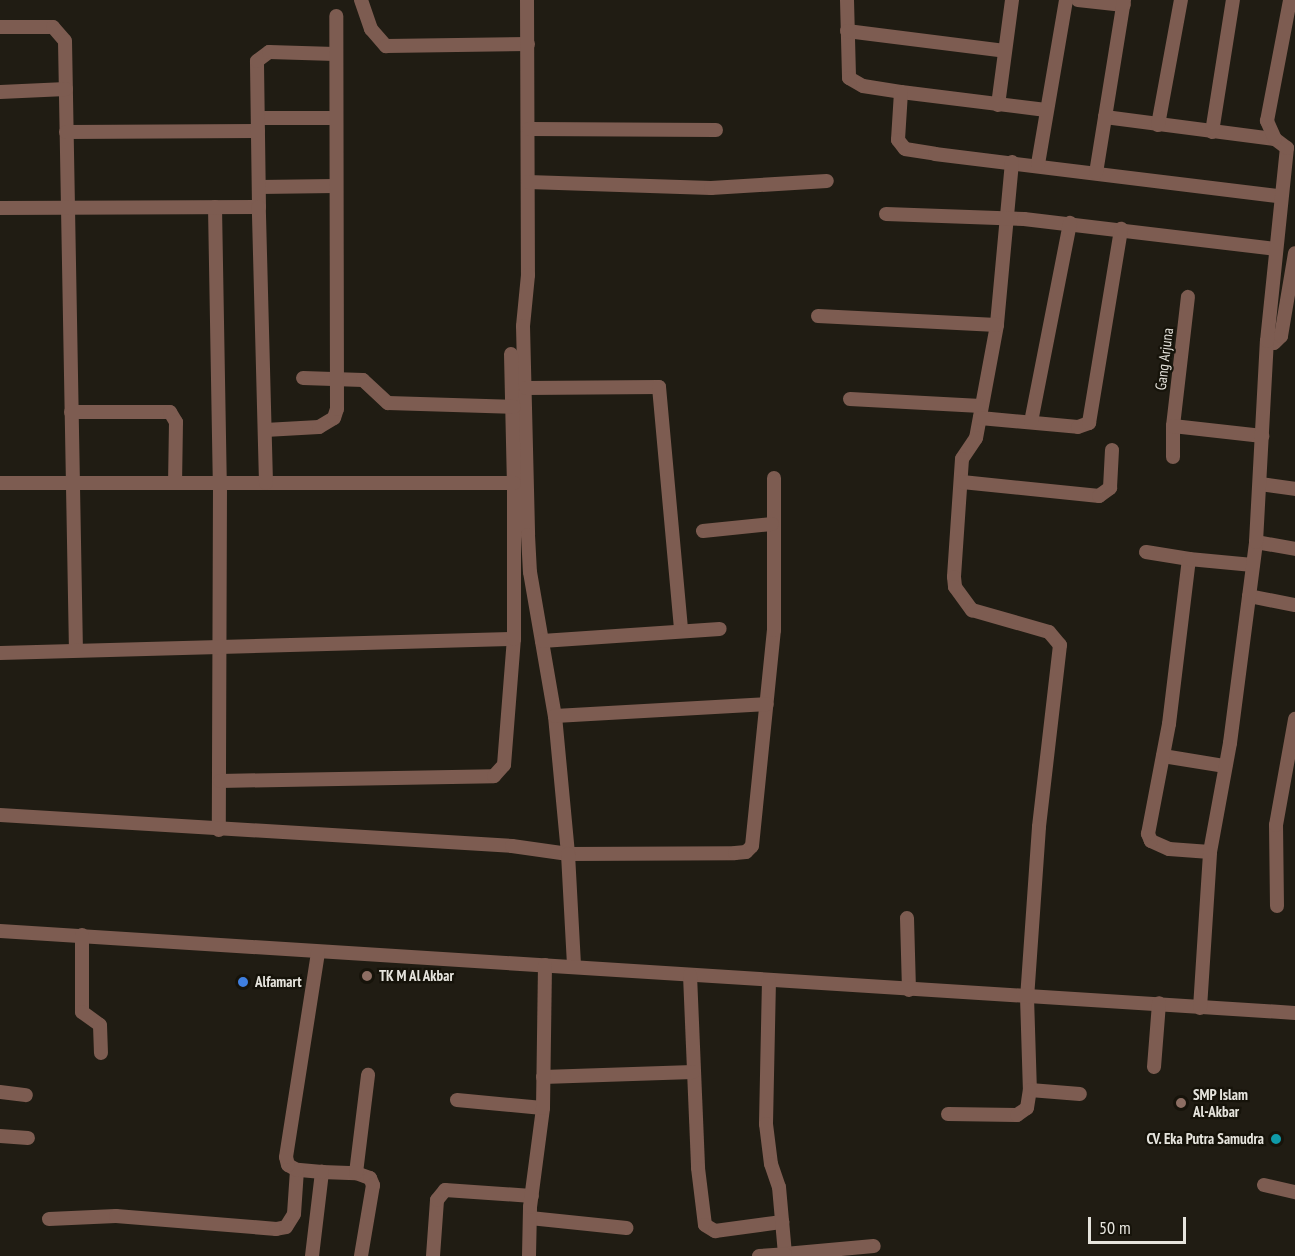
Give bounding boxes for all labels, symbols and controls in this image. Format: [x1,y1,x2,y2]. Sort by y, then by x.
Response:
street label: Gang Arjuna [1151,327,1177,391]
place label: TK M Al Akbar [379,967,455,985]
marker: TK M Al Akbar [360,969,374,983]
place label: Alfamart [255,973,302,991]
marker: Alfamart [236,975,250,989]
place label: SMP Islam Al-Akbar [1193,1085,1248,1120]
marker: SMP Islam Al-Akbar [1174,1096,1188,1110]
place label: CV. Eka Putra Samudra [1146,1130,1264,1148]
marker: CV. Eka Putra Samudra [1269,1132,1283,1146]
scale bar [1091,1205,1188,1243]
text: 50 m [1099,1216,1131,1239]

